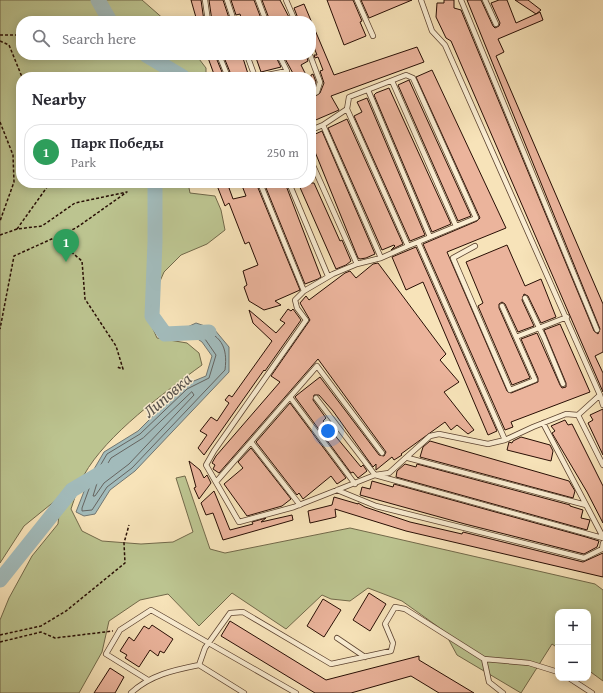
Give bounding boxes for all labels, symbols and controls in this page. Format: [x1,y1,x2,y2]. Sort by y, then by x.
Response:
search box [16,16,316,60]
icon: search [30,27,52,49]
text: Search here [62,28,136,49]
text: Nearby [32,86,86,111]
text: Парк Победы [71,132,164,153]
text: 1 [43,143,49,162]
text: 250 m [267,143,299,162]
text: Park [71,153,96,172]
pin: 1 [53,229,79,262]
water label: Липовка [137,366,197,423]
your location [318,421,338,441]
map controls [555,609,591,681]
button: + [555,609,591,645]
button: − [555,645,591,681]

